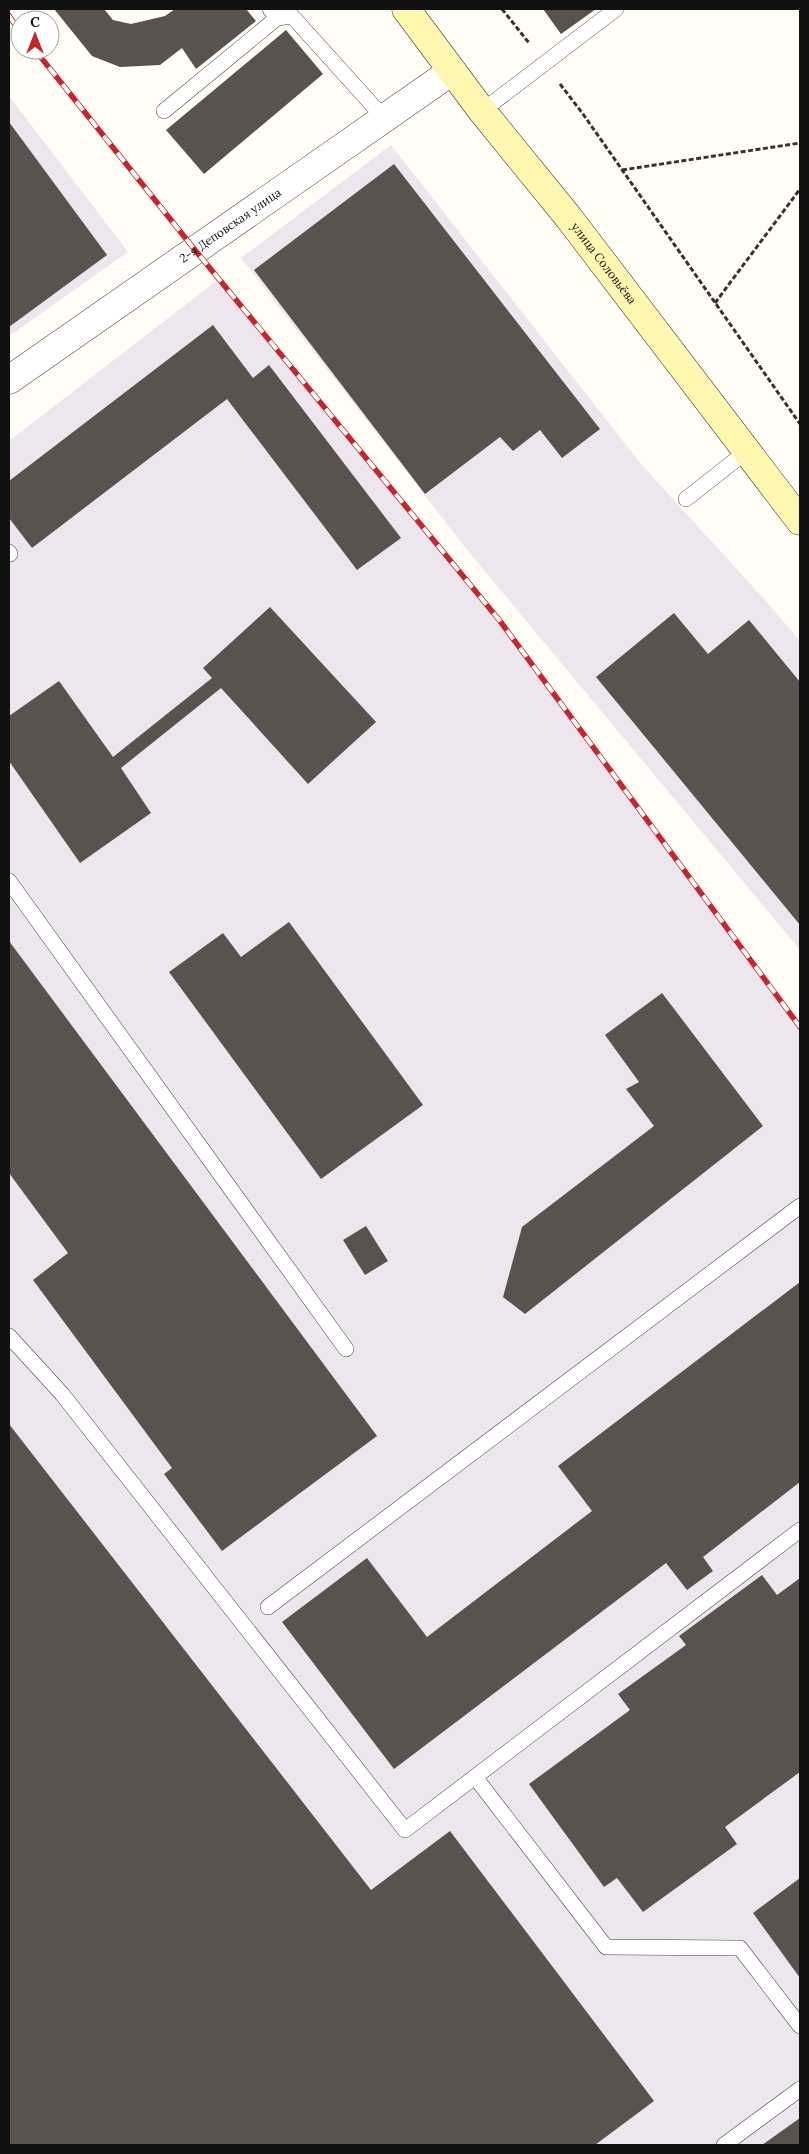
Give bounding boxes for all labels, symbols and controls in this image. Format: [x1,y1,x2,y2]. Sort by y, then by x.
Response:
north arrow [10,10,60,60]
text: С [30,13,40,31]
street label: 2-я Деповская улица [176,184,284,266]
street label: улица Соловьёва [568,219,640,307]

